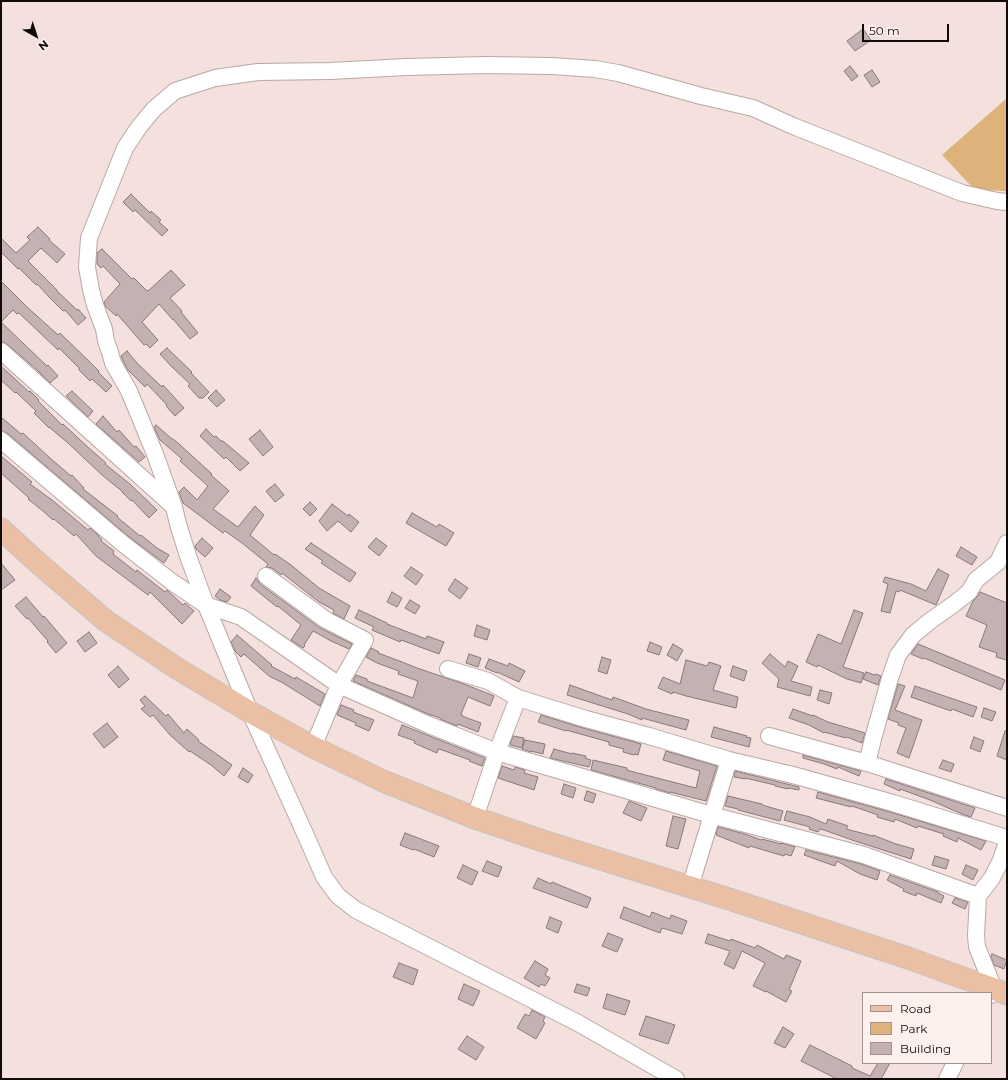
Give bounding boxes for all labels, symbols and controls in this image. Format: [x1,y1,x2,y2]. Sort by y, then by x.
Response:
north arrow [16,16,56,56]
scale bar [864,16,951,42]
text: 50 m [869,23,900,38]
text: N [36,37,51,54]
legend [862,992,992,1064]
text: Road [900,1001,931,1016]
text: Park [900,1021,927,1036]
text: Building [900,1041,951,1056]

